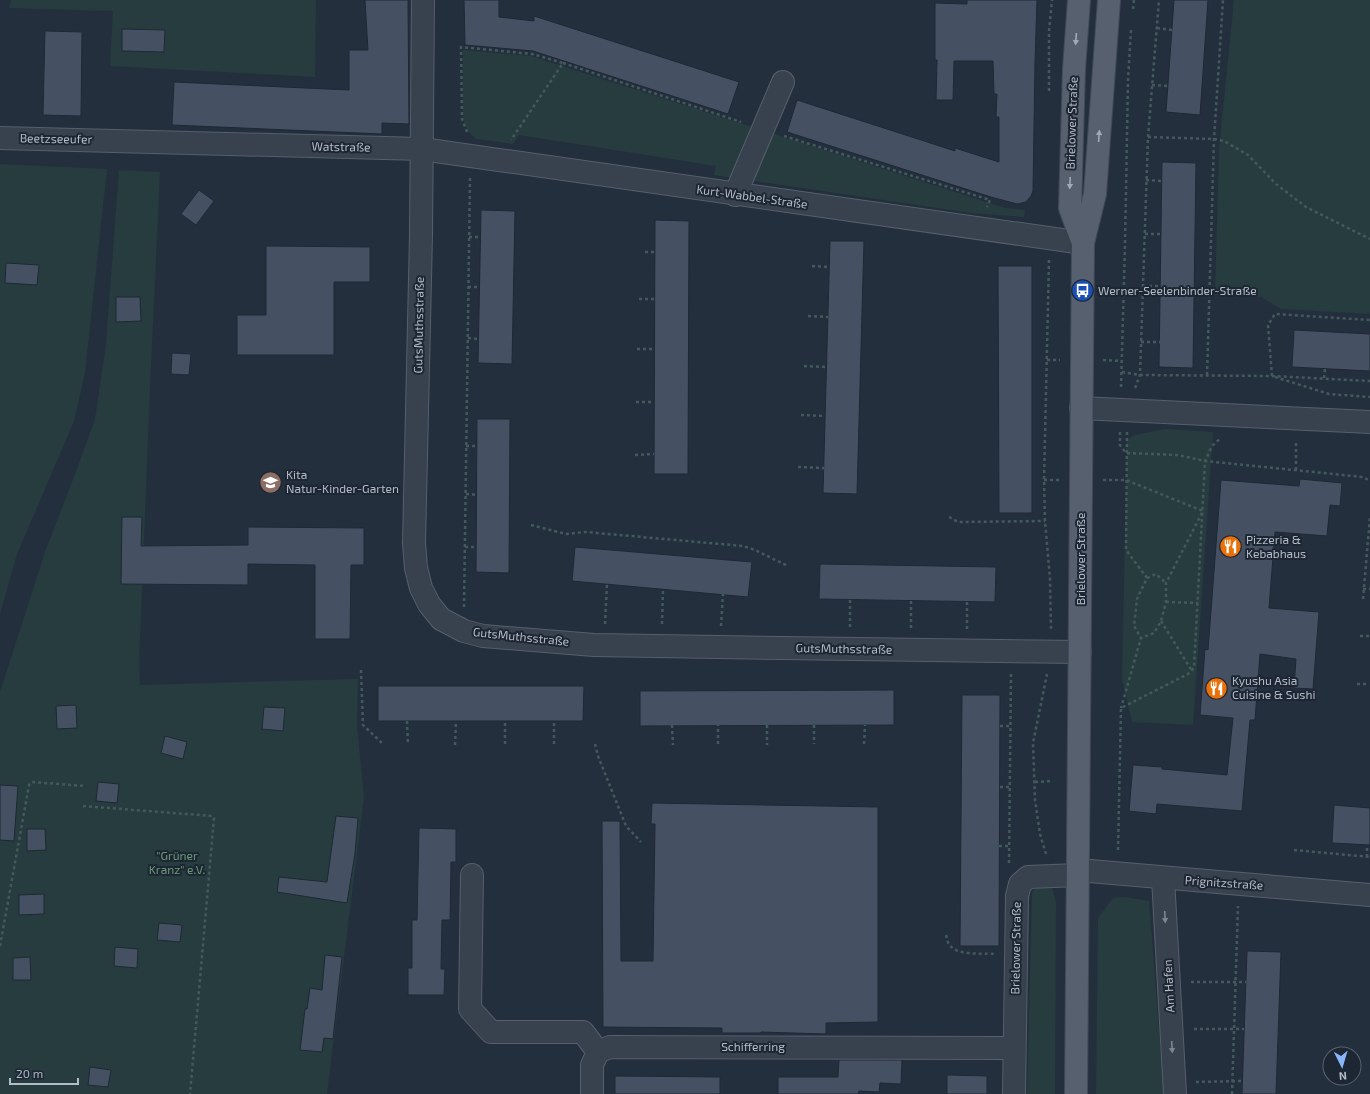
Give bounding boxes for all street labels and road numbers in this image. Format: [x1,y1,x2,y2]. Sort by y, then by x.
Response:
street label: Brielower Straße [1062,76,1080,170]
street label: Beetzseeufer [20,130,93,146]
street label: Watstraße [311,138,371,154]
street label: Kurt-Wabbel-Straße [696,181,809,211]
street label: GutsMuthsstraße [410,277,426,373]
street label: Brielower Straße [1073,513,1087,605]
street label: GutsMuthsstraße [472,624,570,648]
street label: GutsMuthsstraße [796,640,892,656]
street label: Prignitzstraße [1184,872,1264,892]
street label: Brielower Straße [1007,902,1023,994]
street label: Am Hafen [1160,959,1176,1013]
street label: Schifferring [721,1039,785,1053]

